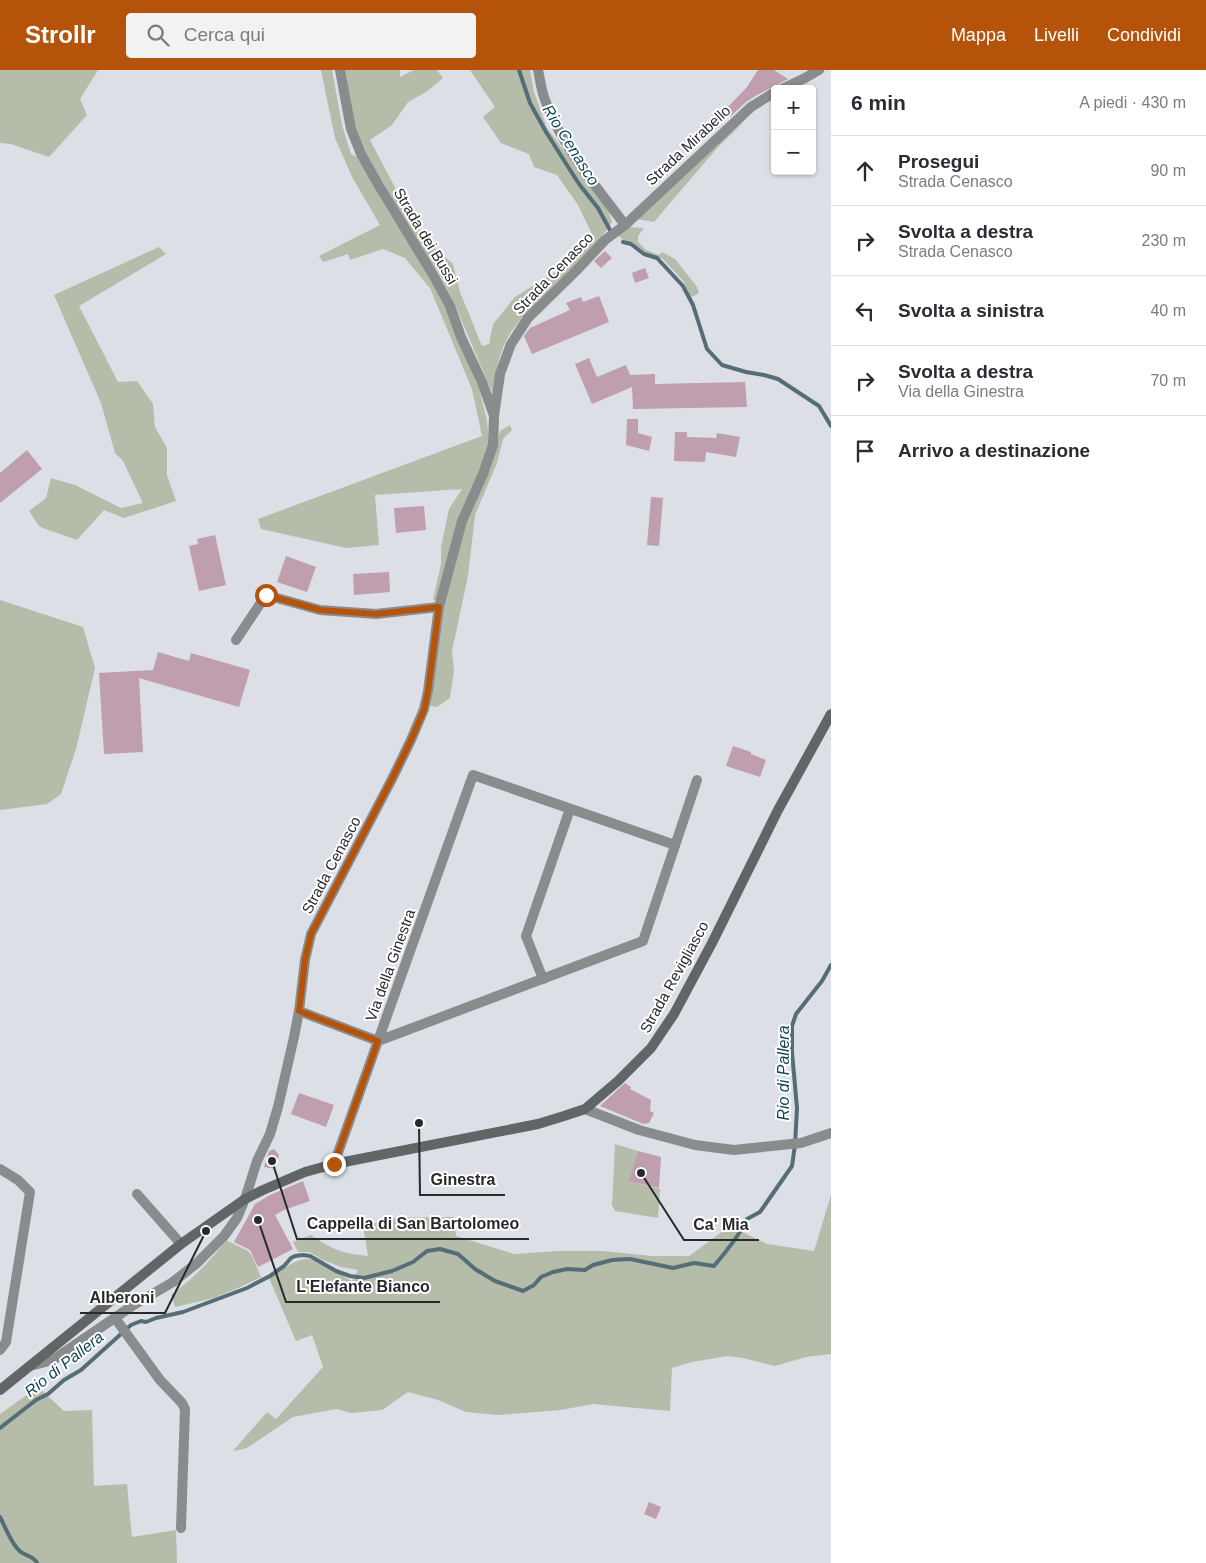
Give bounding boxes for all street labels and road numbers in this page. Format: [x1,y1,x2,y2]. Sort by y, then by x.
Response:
street label: Strada Mirabello [642,102,734,188]
street label: Strada dei Bussi [391,185,461,287]
street label: Strada Cenasco [510,228,596,318]
street label: Strada Cenasco [298,814,364,916]
street label: Via della Ginestra [362,906,418,1023]
street label: Strada Revigliasco [636,918,712,1036]

